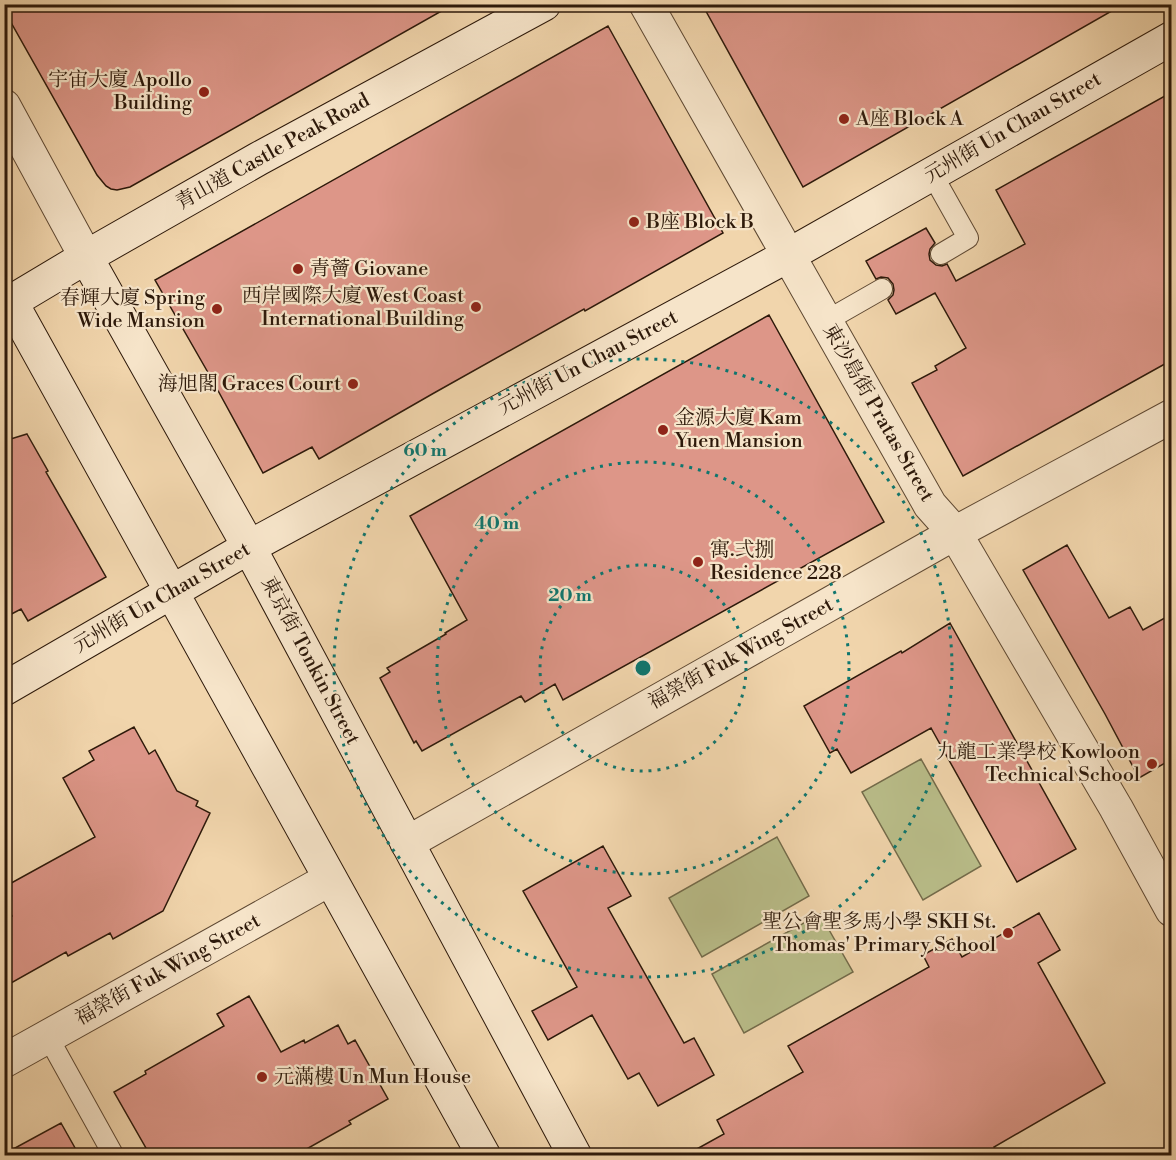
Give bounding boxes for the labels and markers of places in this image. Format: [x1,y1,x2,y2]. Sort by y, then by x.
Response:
place label: 宇宙大廈 Apollo Building [48,68,193,116]
marker: 宇宙大廈 Apollo Building [197,85,211,99]
place label: A座 Block A [855,107,965,132]
marker: A座 Block A [837,112,851,126]
place label: B座 Block B [645,210,754,235]
marker: B座 Block B [627,215,641,229]
place label: 青薈 Giovane [310,257,428,282]
marker: 青薈 Giovane [291,262,305,276]
place label: 西岸國際大廈 West Coast International Building [242,284,465,332]
place label: 春輝大廈 Spring Wide Mansion [60,286,206,334]
marker: 西岸國際大廈 West Coast International Building [469,300,483,314]
marker: 春輝大廈 Spring Wide Mansion [210,302,224,316]
place label: 海旭閣 Graces Court [158,372,341,397]
marker: 海旭閣 Graces Court [346,377,360,391]
place label: 金源大廈 Kam Yuen Mansion [674,406,803,454]
marker: 金源大廈 Kam Yuen Mansion [656,423,670,437]
place label: 寓.弍捌 Residence 228 [710,538,842,586]
marker: 寓.弍捌 Residence 228 [691,555,705,569]
centre of rings [633,658,653,678]
place label: 九龍工業學校 Kowloon Technical School [937,740,1140,788]
marker: 九龍工業學校 Kowloon Technical School [1145,757,1159,771]
place label: 聖公會聖多馬小學 SKH St. Thomas' Primary School [763,910,996,958]
marker: 聖公會聖多馬小學 SKH St. Thomas' Primary School [1001,926,1015,940]
place label: 元滿樓 Un Mun House [274,1065,471,1090]
marker: 元滿樓 Un Mun House [255,1070,269,1084]

